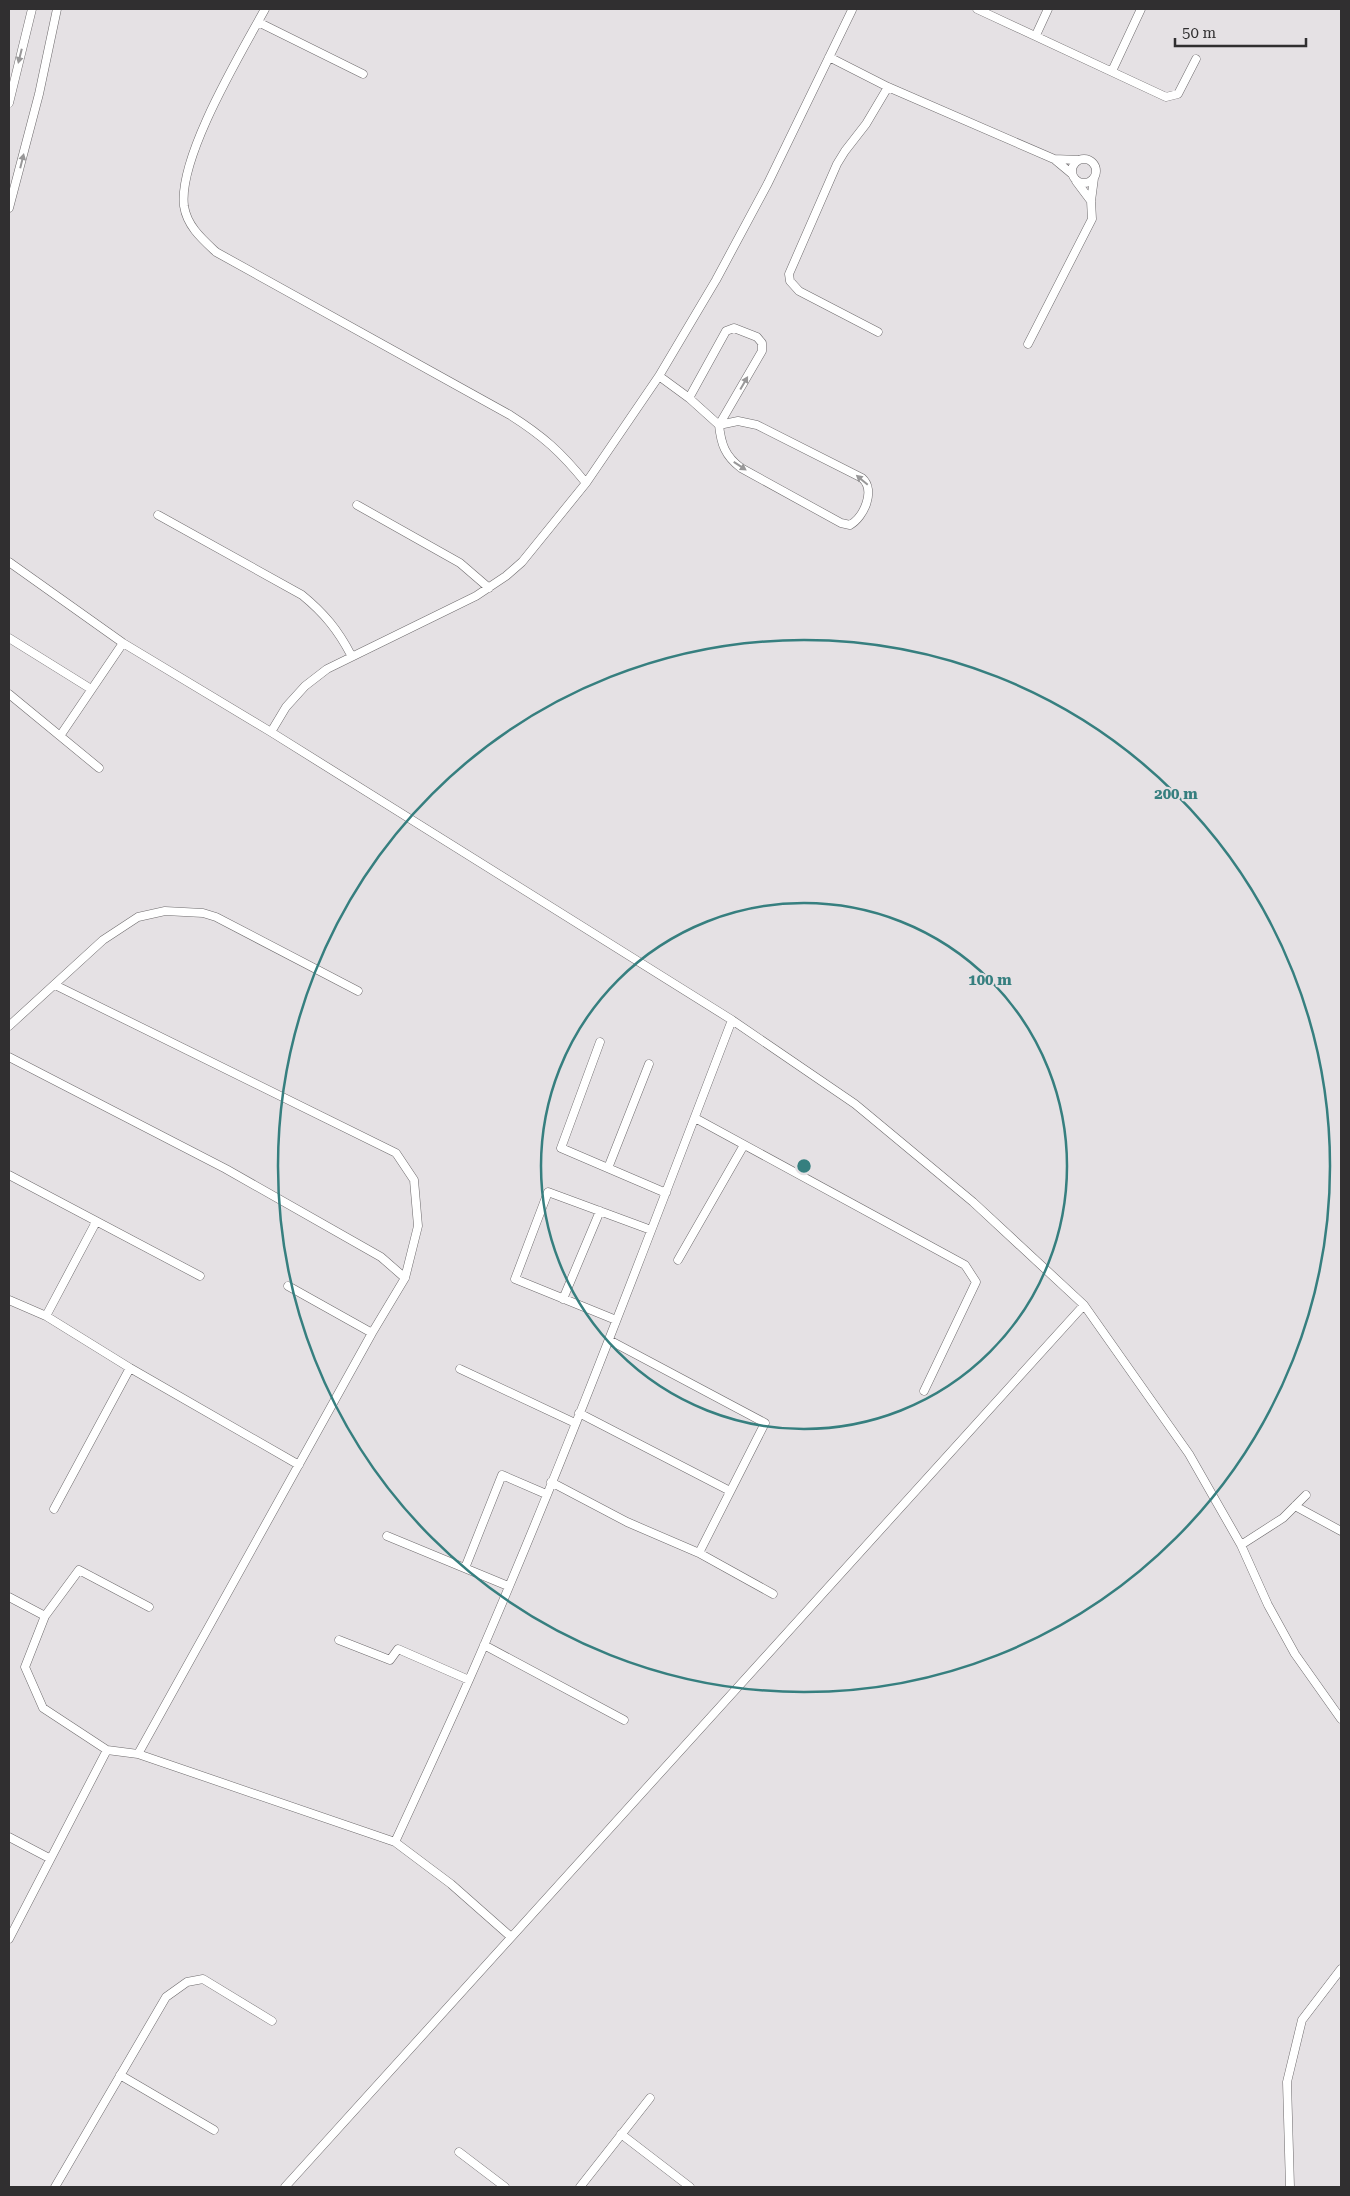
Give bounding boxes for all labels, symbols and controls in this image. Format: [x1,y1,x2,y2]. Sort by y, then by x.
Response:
scale bar [1175,15,1306,47]
text: 50 m [1182,24,1217,42]
one-way arrow [16,48,24,63]
one-way arrow [18,154,26,169]
one-way arrow [739,376,748,390]
one-way arrow [733,462,747,471]
one-way arrow [855,475,868,486]
text: 200 m [1154,785,1198,803]
text: 100 m [968,971,1012,989]
centre of rings [795,1157,813,1175]

